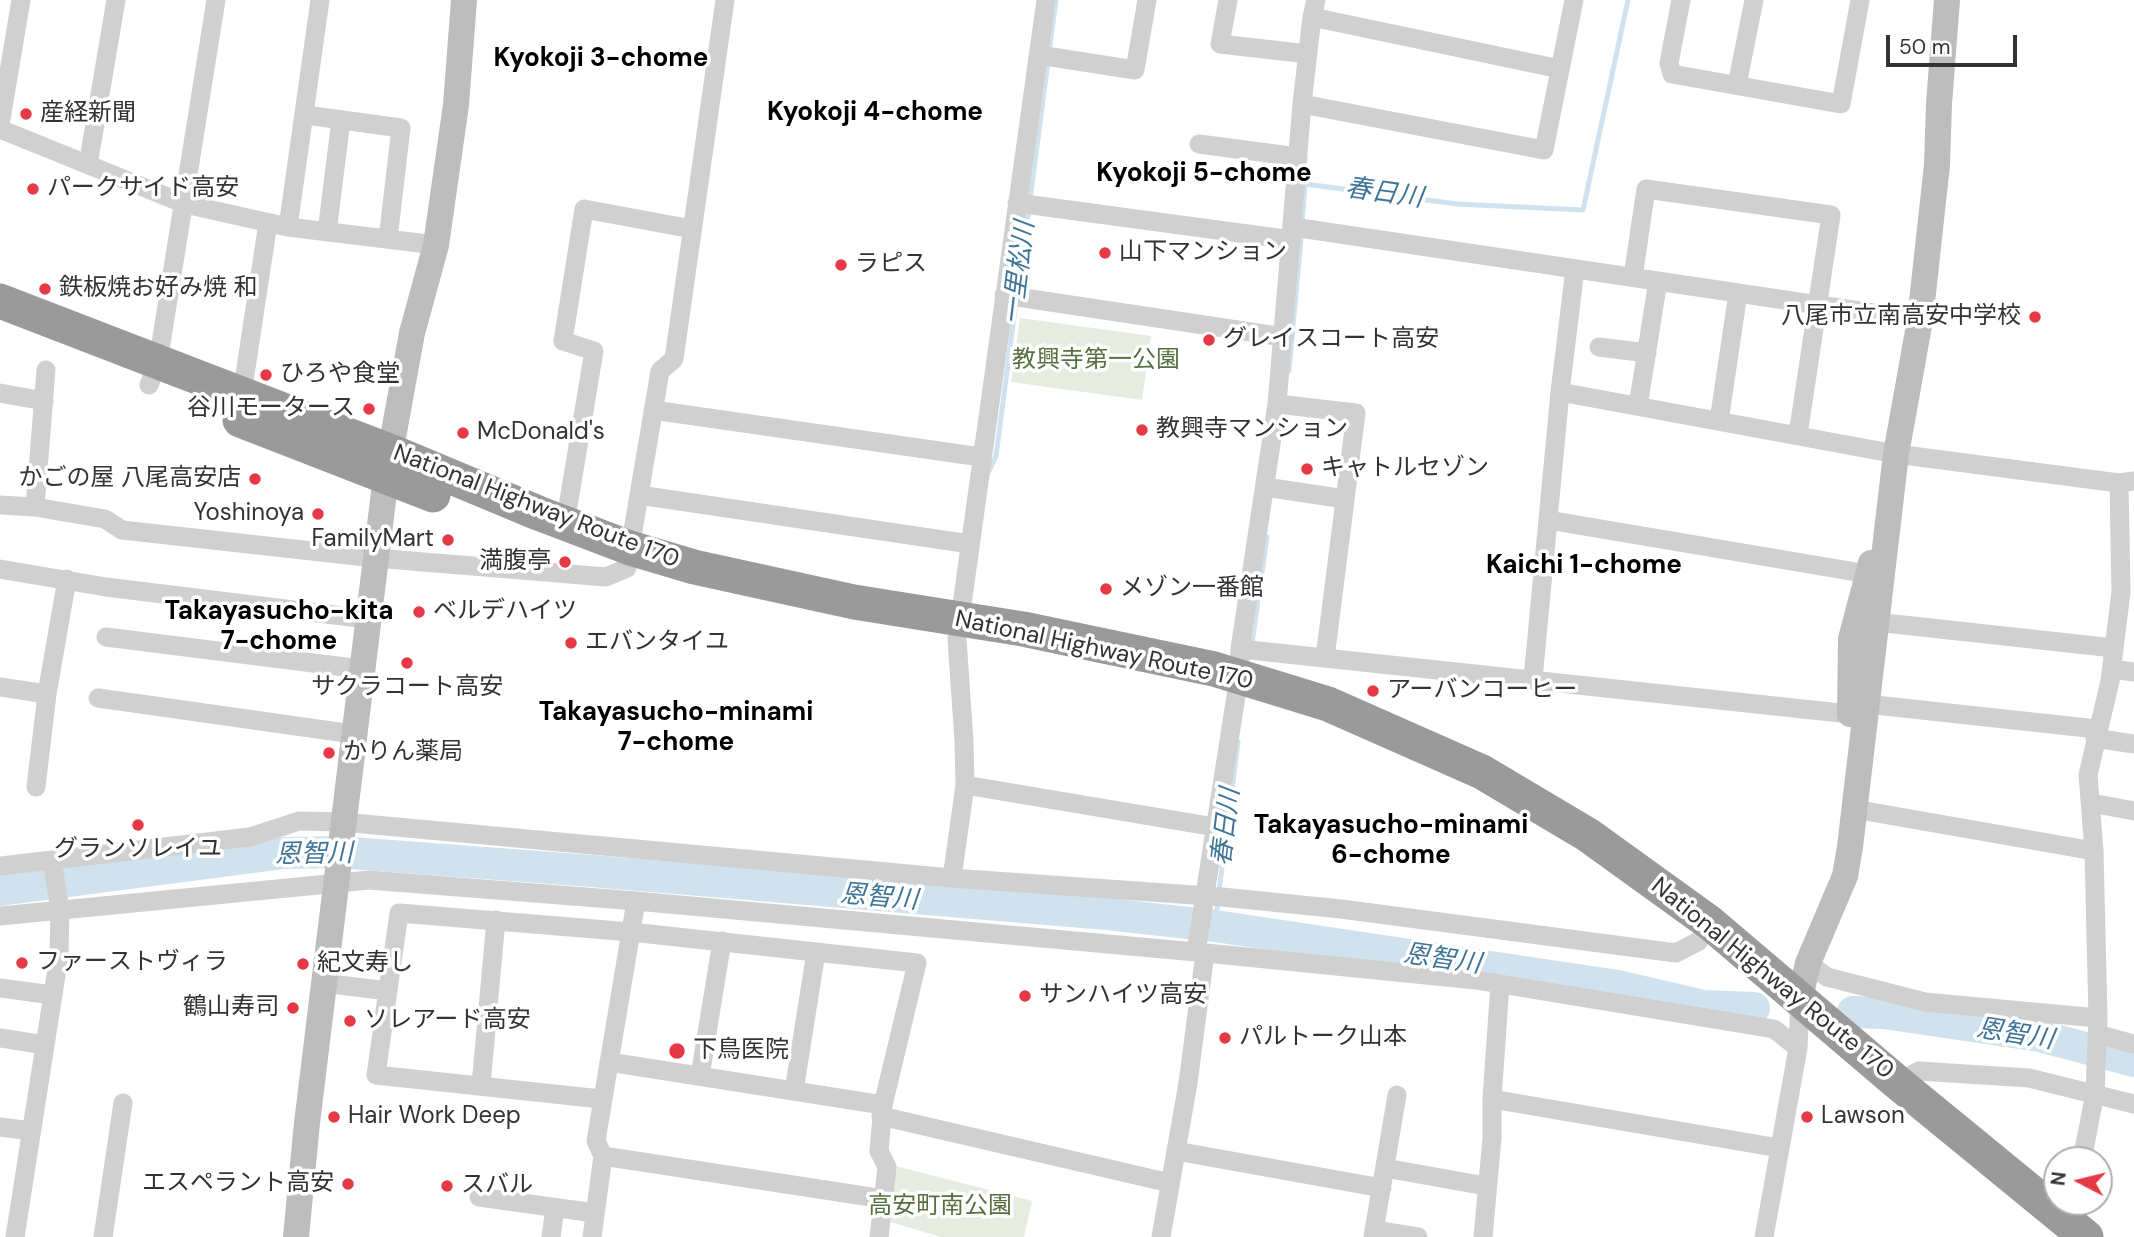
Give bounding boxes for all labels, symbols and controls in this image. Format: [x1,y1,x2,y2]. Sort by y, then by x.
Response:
scale bar [1889,21,2020,65]
text: 50 m [1899,33,1950,61]
district label: Kyokoji 3-chome [494,43,708,75]
district label: Kyokoji 4-chome [767,97,983,129]
place label: 産経新聞 [40,100,136,128]
marker: 産経新聞 [18,106,34,122]
district label: Kyokoji 5-chome [1096,158,1312,190]
water label: 春日川 [1343,173,1425,215]
place label: パークサイド高安 [47,175,239,203]
marker: パークサイド高安 [25,181,41,197]
water label: 一里松川 [998,219,1042,327]
place label: 山下マンション [1119,239,1287,267]
marker: 山下マンション [1097,245,1113,261]
place label: ラピス [855,251,927,279]
marker: ラピス [833,257,849,273]
place label: 鉄板焼お好み焼 和 [59,275,257,303]
marker: 鉄板焼お好み焼 和 [37,281,53,297]
place label: 八尾市立南高安中学校 [1781,303,2021,331]
marker: 八尾市立南高安中学校 [2027,309,2043,325]
place label: グレイスコート高安 [1223,326,1439,354]
marker: グレイスコート高安 [1201,332,1217,348]
park label: 教興寺第一公園 [1012,347,1180,375]
place label: ひろや食堂 [280,361,400,389]
marker: ひろや食堂 [258,367,274,383]
place label: 谷川モータース [187,395,355,423]
marker: 谷川モータース [361,401,377,417]
place label: 教興寺マンション [1156,416,1348,444]
place label: McDonald's [477,419,605,447]
marker: 教興寺マンション [1134,422,1150,438]
marker: McDonald's [455,425,471,441]
street label: National Highway Route 170 [389,439,683,575]
place label: キャトルセゾン [1321,455,1489,483]
marker: キャトルセゾン [1299,461,1315,477]
place label: かごの屋 八尾高安店 [19,465,241,493]
marker: かごの屋 八尾高安店 [247,471,263,487]
place label: Yoshinoya [194,500,304,528]
marker: Yoshinoya [310,506,326,522]
place label: FamilyMart [312,526,434,554]
marker: FamilyMart [440,532,456,548]
place label: 満腹亭 [479,548,551,576]
district label: Kaichi 1-chome [1486,550,1682,582]
marker: 満腹亭 [557,554,573,570]
place label: メゾン一番館 [1120,575,1264,603]
marker: メゾン一番館 [1098,581,1114,597]
district label: Takayasucho-kita 7-chome [165,596,393,658]
place label: ベルデハイツ [433,598,577,626]
marker: ベルデハイツ [411,604,427,620]
street label: National Highway Route 170 [952,605,1256,697]
place label: エバンタイユ [585,629,729,657]
marker: エバンタイユ [563,635,579,651]
marker: サクラコート高安 [399,655,415,671]
place label: サクラコート高安 [311,674,503,702]
place label: アーバンコーヒー [1387,677,1578,705]
marker: アーバンコーヒー [1365,683,1381,699]
district label: Takayasucho-minami 7-chome [539,697,813,758]
place label: かりん薬局 [343,739,463,767]
marker: かりん薬局 [321,745,337,761]
water label: 春日川 [1207,786,1247,868]
district label: Takayasucho-minami 6-chome [1254,810,1528,872]
marker: グランソレイユ [130,817,146,833]
place label: グランソレイユ [54,836,222,864]
water label: 恩智川 [275,839,353,871]
street label: National Highway Route 170 [1645,872,1899,1086]
water label: 恩智川 [839,879,919,917]
water label: 恩智川 [1401,939,1483,981]
place label: ファーストヴィラ [36,949,228,977]
place label: 紀文寿し [317,950,413,978]
marker: ファーストヴィラ [14,955,30,971]
marker: 紀文寿し [295,956,311,972]
place label: サンハイツ高安 [1039,982,1207,1010]
marker: サンハイツ高安 [1017,988,1033,1004]
place label: 鶴山寿司 [183,994,279,1022]
marker: 鶴山寿司 [285,1000,301,1016]
place label: ソレアード高安 [364,1007,531,1035]
marker: ソレアード高安 [342,1013,358,1029]
water label: 恩智川 [1974,1013,2056,1057]
place label: パルトーク山本 [1239,1024,1407,1052]
marker: パルトーク山本 [1217,1030,1233,1046]
place label: 下鳥医院 [693,1037,789,1065]
marker: 下鳥医院 [667,1041,687,1061]
place label: Hair Work Deep [348,1103,521,1131]
place label: Lawson [1821,1103,1905,1131]
marker: Hair Work Deep [326,1109,342,1125]
marker: Lawson [1799,1109,1815,1125]
north arrow [2043,1146,2113,1216]
place label: エスペラント高安 [142,1170,334,1198]
text: N [2045,1170,2072,1187]
place label: スバル [461,1172,533,1200]
marker: エスペラント高安 [340,1176,356,1192]
marker: スバル [439,1178,455,1194]
park label: 高安町南公園 [868,1193,1012,1221]

